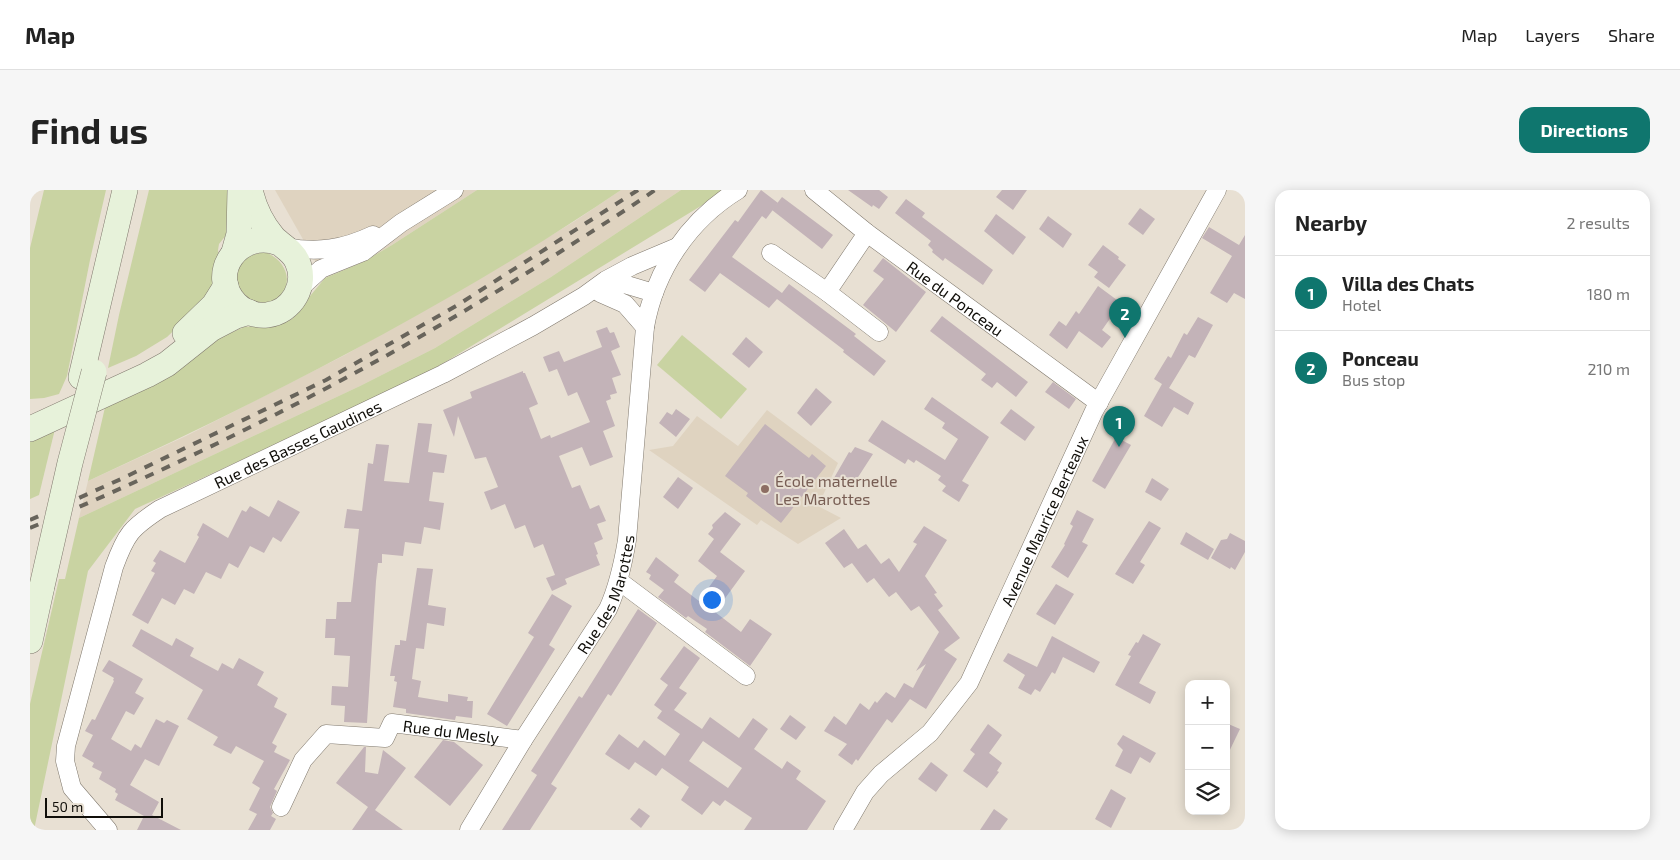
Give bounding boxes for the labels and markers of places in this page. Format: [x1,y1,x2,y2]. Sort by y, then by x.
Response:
pin: 2 [1109,297,1141,338]
pin: 1 [1103,406,1135,447]
place label: École maternelle Les Marottes [775,471,898,508]
marker: École maternelle Les Marottes [759,483,771,495]

